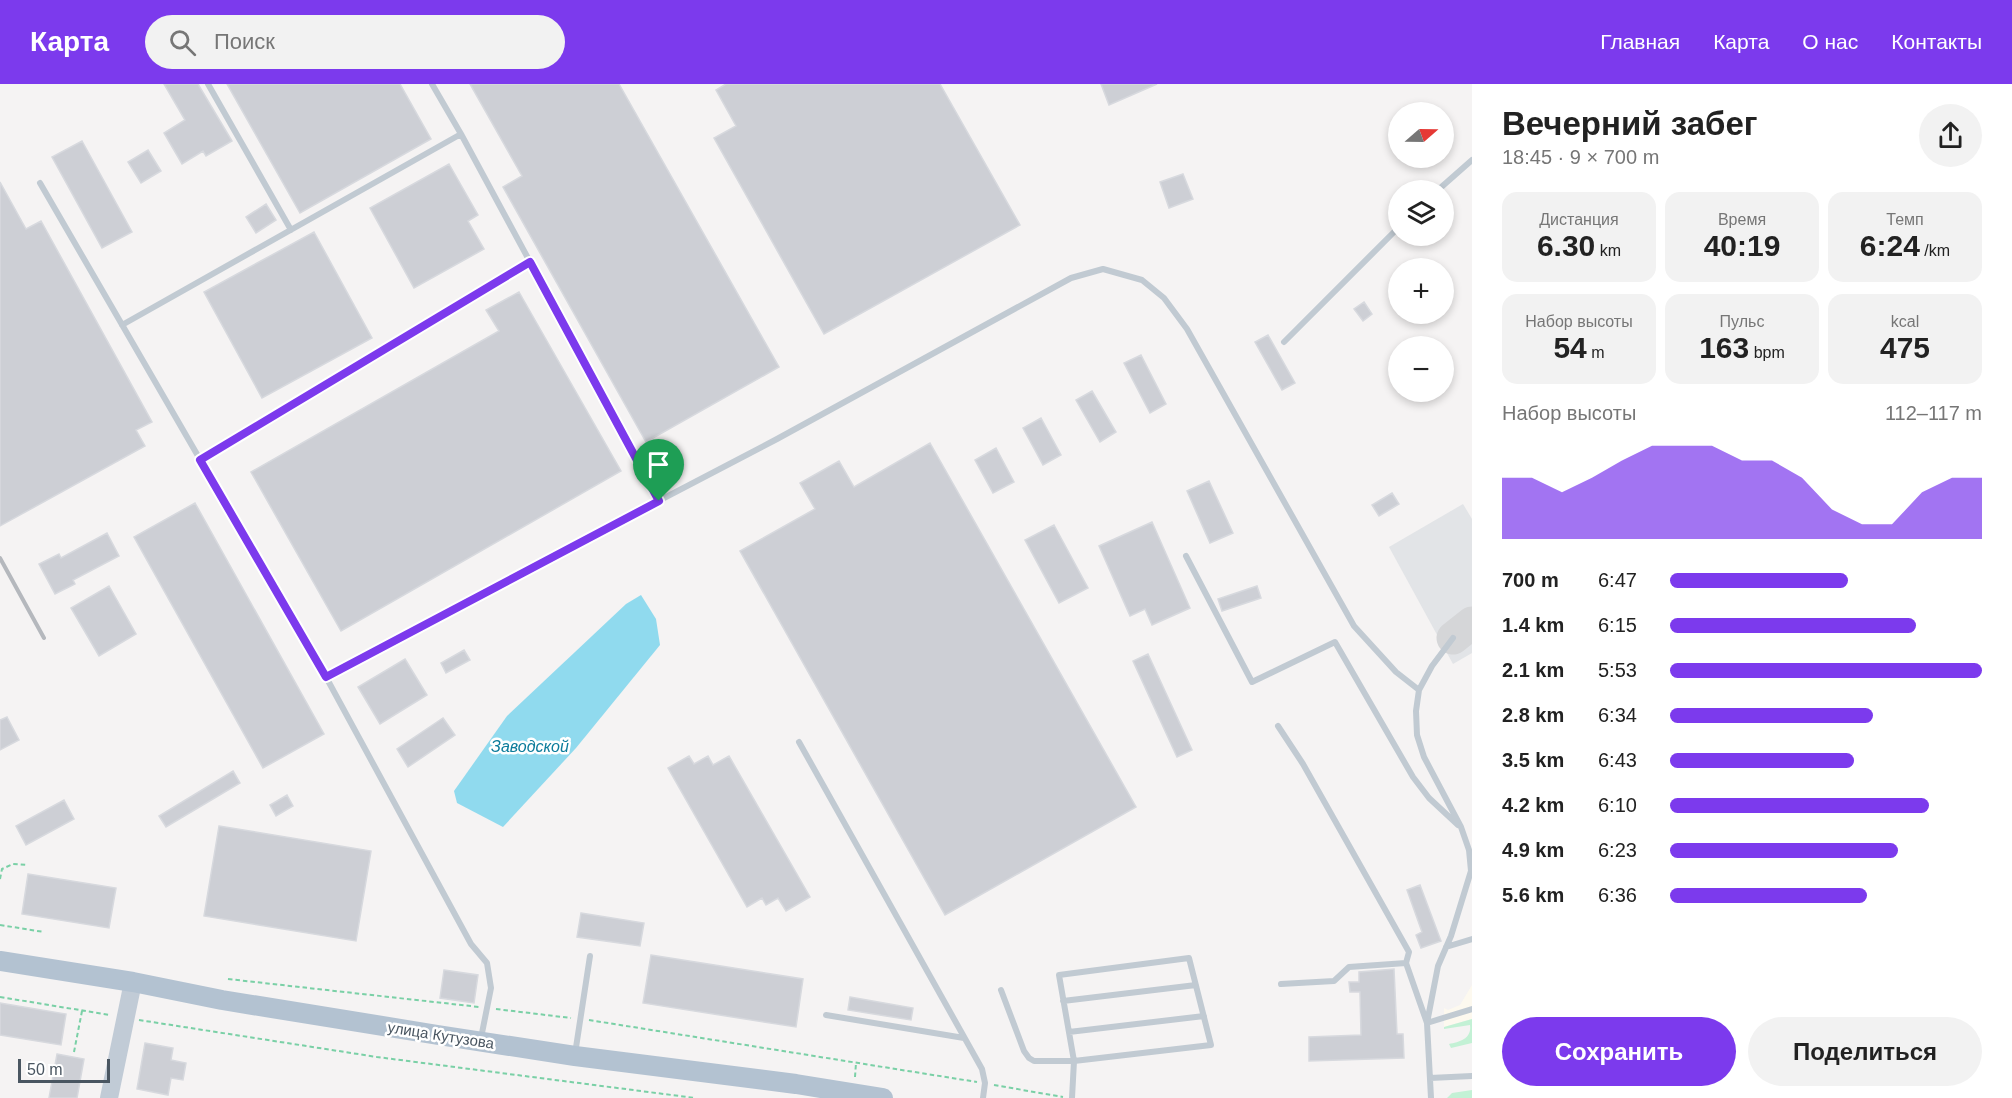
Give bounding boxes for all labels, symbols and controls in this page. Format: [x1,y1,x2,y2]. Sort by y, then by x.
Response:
search box [145,15,565,69]
text: Карта [30,26,109,57]
icon: search [166,26,199,59]
text: Поиск [214,29,275,54]
text: Главная [1600,30,1680,53]
text: Карта [1713,30,1769,53]
text: О нас [1802,30,1858,53]
text: Контакты [1891,30,1982,53]
north arrow [1388,102,1454,168]
map controls [1388,102,1454,402]
button: share [1919,104,1982,167]
text: Вечерний забег [1502,105,1758,142]
text: 18:45 · 9 × 700 m [1502,146,1659,168]
button: layers [1388,180,1454,246]
text: Дистанция [1539,211,1619,228]
text: Время [1718,211,1766,228]
text: Темп [1886,211,1924,228]
text: 6.30 [1537,229,1595,262]
text: 40:19 [1704,229,1780,262]
text: 6:24 [1860,229,1920,262]
text: km [1595,242,1621,259]
text: /km [1920,242,1950,259]
button: + [1388,258,1454,324]
text: Набор высоты [1525,313,1633,330]
text: Пульс [1720,313,1764,330]
text: kcal [1891,313,1919,330]
text: 54 [1553,331,1587,364]
text: 163 [1699,331,1749,364]
text: 475 [1880,331,1930,364]
button: − [1388,336,1454,402]
text: m [1587,344,1605,361]
text: bpm [1749,344,1785,361]
text: Набор высоты [1502,402,1636,424]
text: 112–117 m [1885,402,1982,424]
pin [633,439,684,501]
icon: arrive [642,448,675,481]
text: 700 m [1502,569,1559,591]
text: 6:47 [1598,569,1637,591]
text: 1.4 km [1502,614,1564,636]
text: 6:15 [1598,614,1637,636]
text: 2.1 km [1502,659,1564,681]
text: 5:53 [1598,659,1637,681]
text: 2.8 km [1502,704,1564,726]
text: 6:34 [1598,704,1637,726]
water label: Заводской [491,738,569,755]
text: 3.5 km [1502,749,1564,771]
text: 6:43 [1598,749,1637,771]
text: 4.2 km [1502,794,1564,816]
text: 6:10 [1598,794,1637,816]
text: 4.9 km [1502,839,1564,861]
text: 6:23 [1598,839,1637,861]
text: 5.6 km [1502,884,1564,906]
text: 6:36 [1598,884,1637,906]
button: Сохранить [1502,1017,1736,1086]
button: Поделиться [1748,1017,1982,1086]
street label: улица Кутузова [387,1018,496,1052]
scale bar [18,1056,110,1084]
text: 50 m [27,1061,63,1078]

